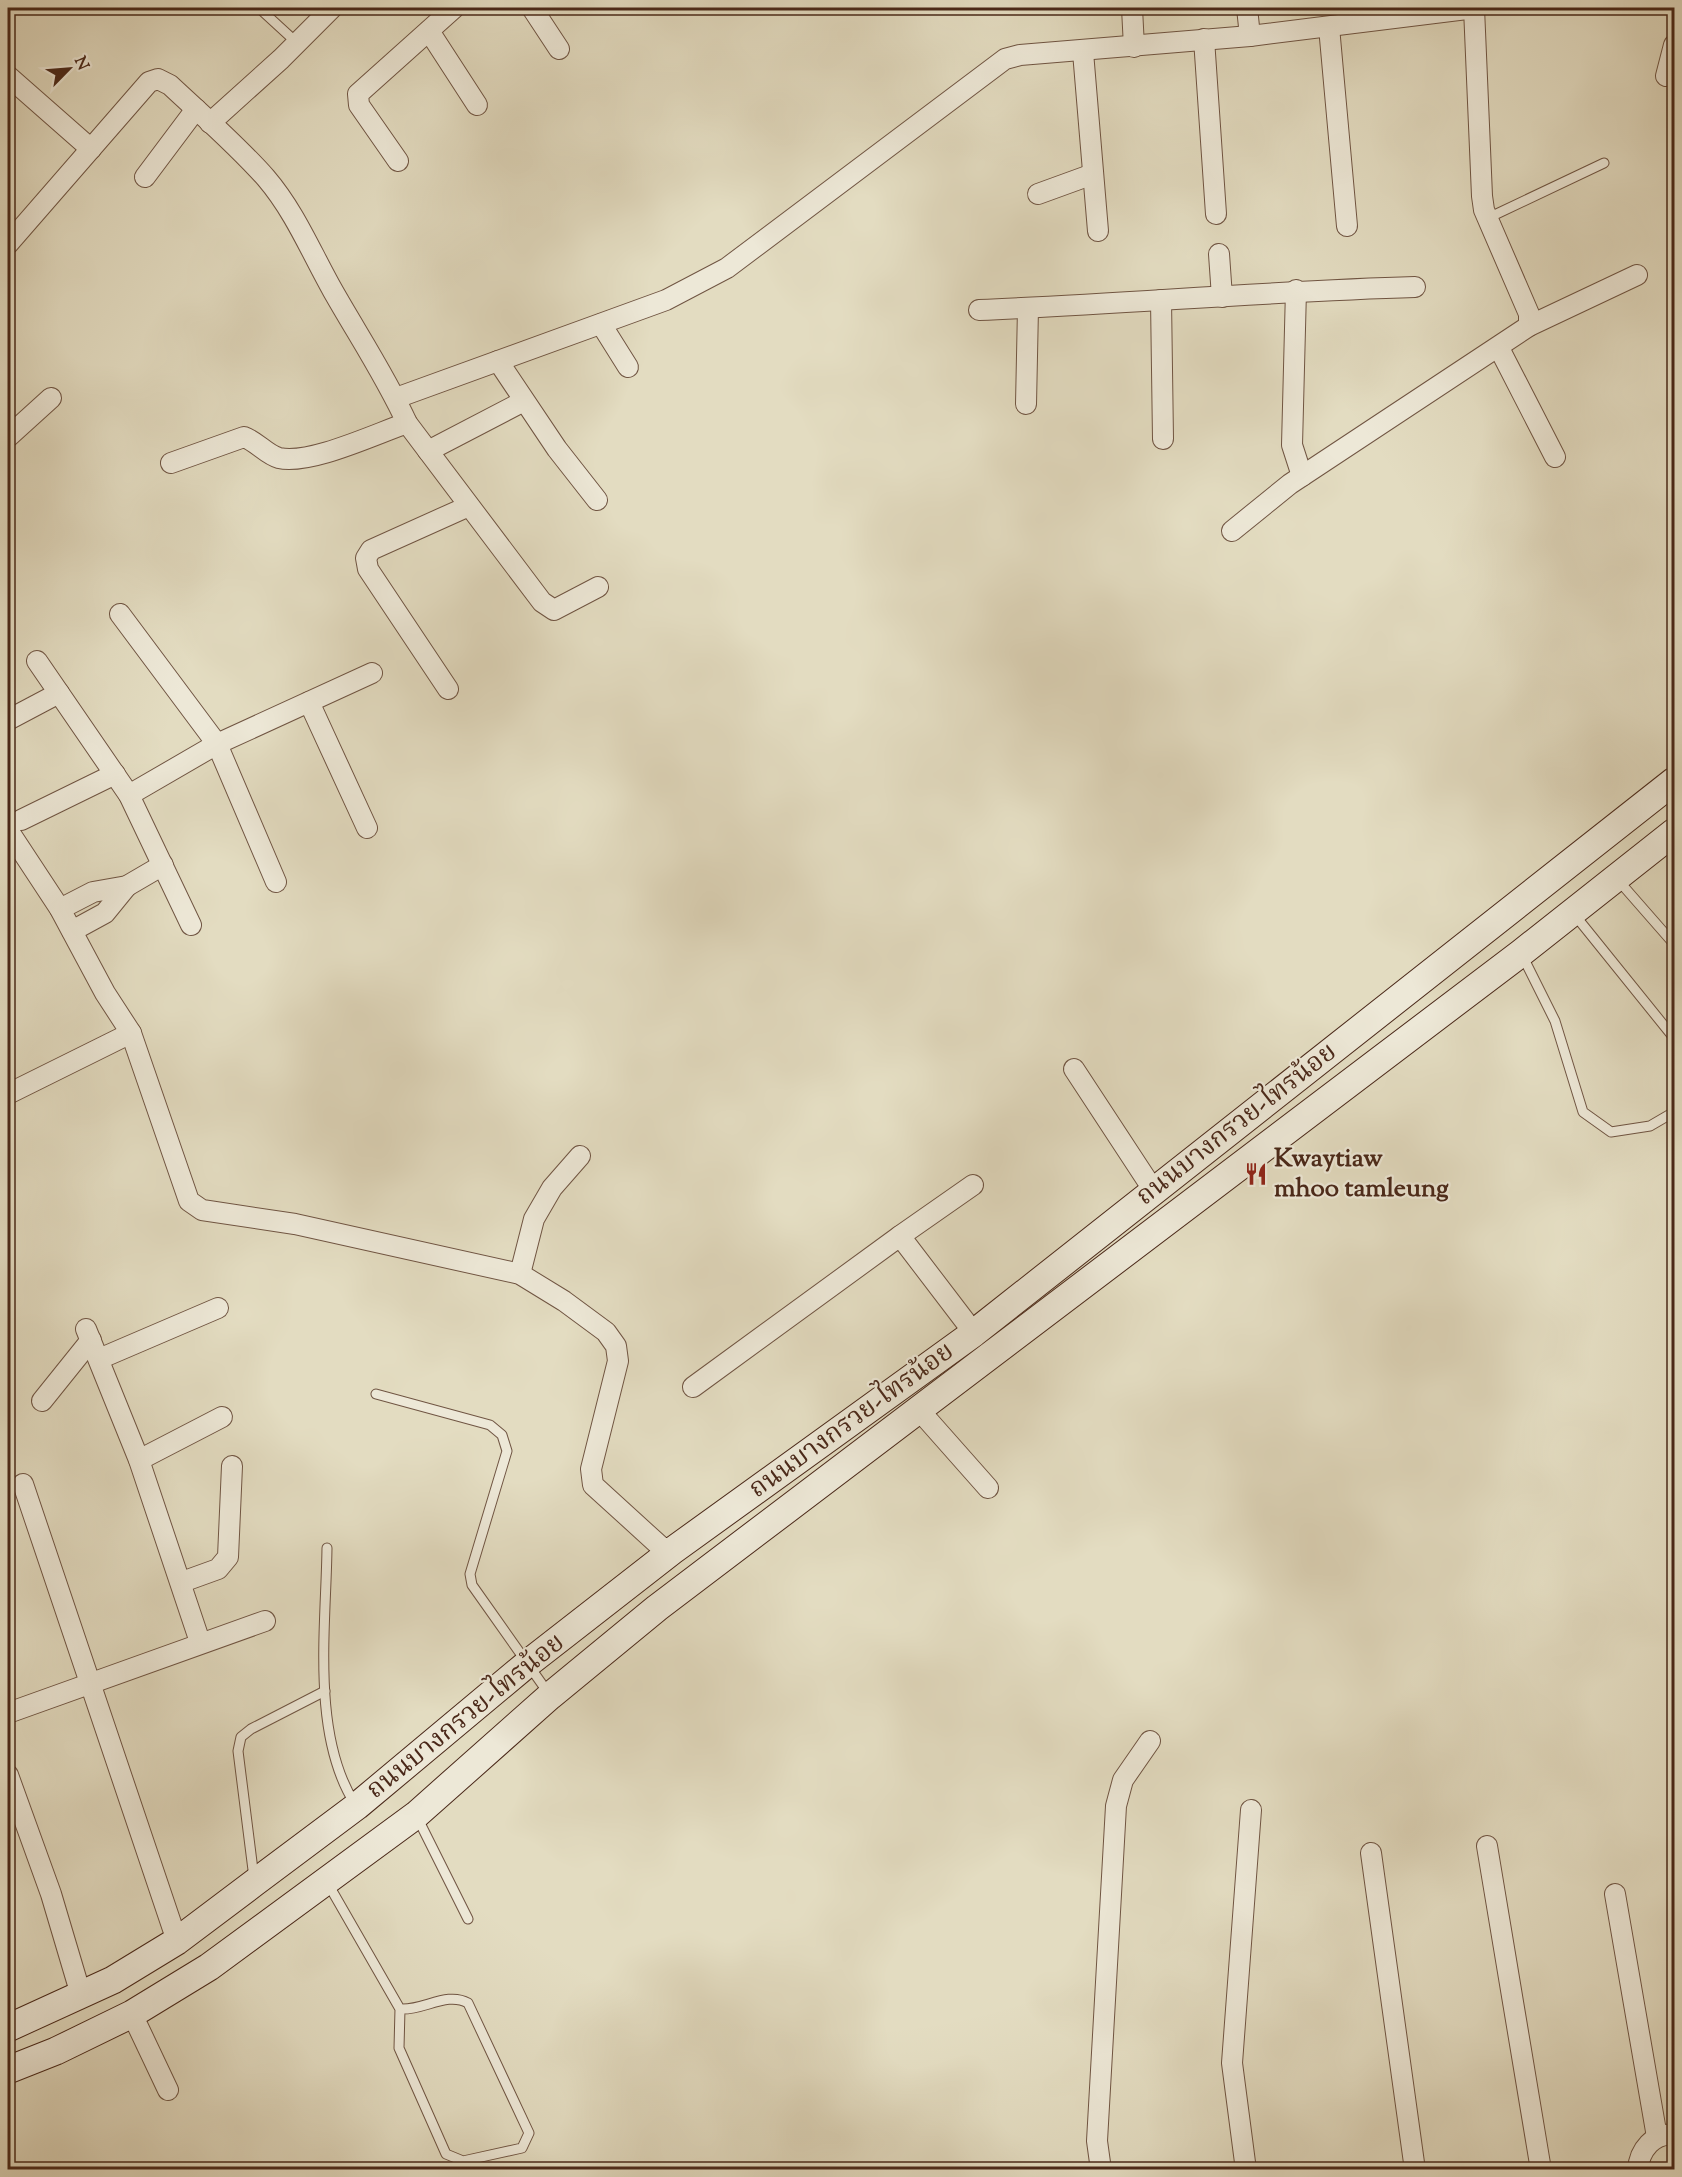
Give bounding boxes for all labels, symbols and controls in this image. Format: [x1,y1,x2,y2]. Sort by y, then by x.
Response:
north arrow [39,39,99,99]
text: N [67,53,94,75]
street label: ถนนบางกรวย-ไทรน้อย [1128,1033,1345,1215]
place label: Kwaytiaw mhoo tamleung [1274,1141,1449,1208]
restaurant icon: Kwaytiaw mhoo tamleung [1243,1161,1269,1187]
street label: ถนนบางกรวย-ไทรน้อย [741,1332,962,1508]
street label: ถนนบางกรวย-ไทรน้อย [358,1624,573,1809]

